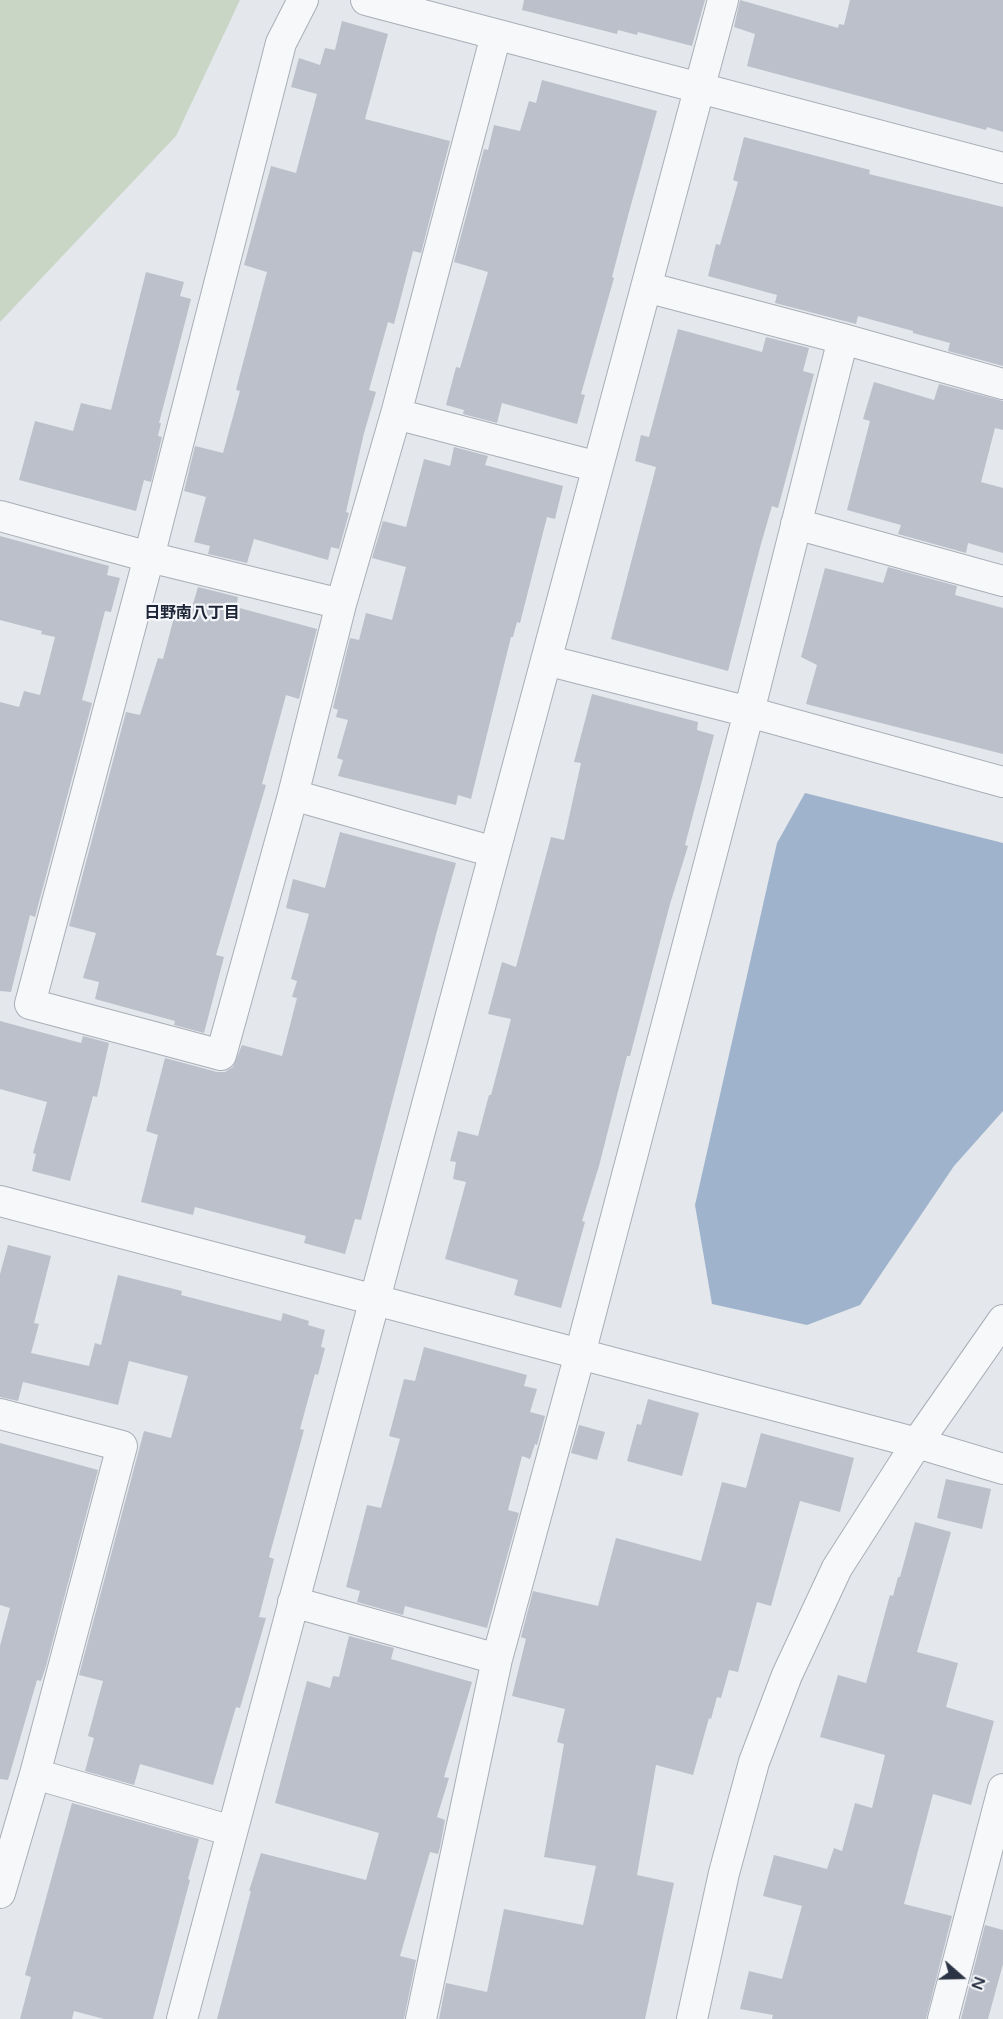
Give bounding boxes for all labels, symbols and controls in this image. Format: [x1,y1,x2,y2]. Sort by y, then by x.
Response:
district label: 日野南八丁目 [144,604,240,624]
north arrow [931,1947,991,2007]
text: N [966,1974,990,1993]

